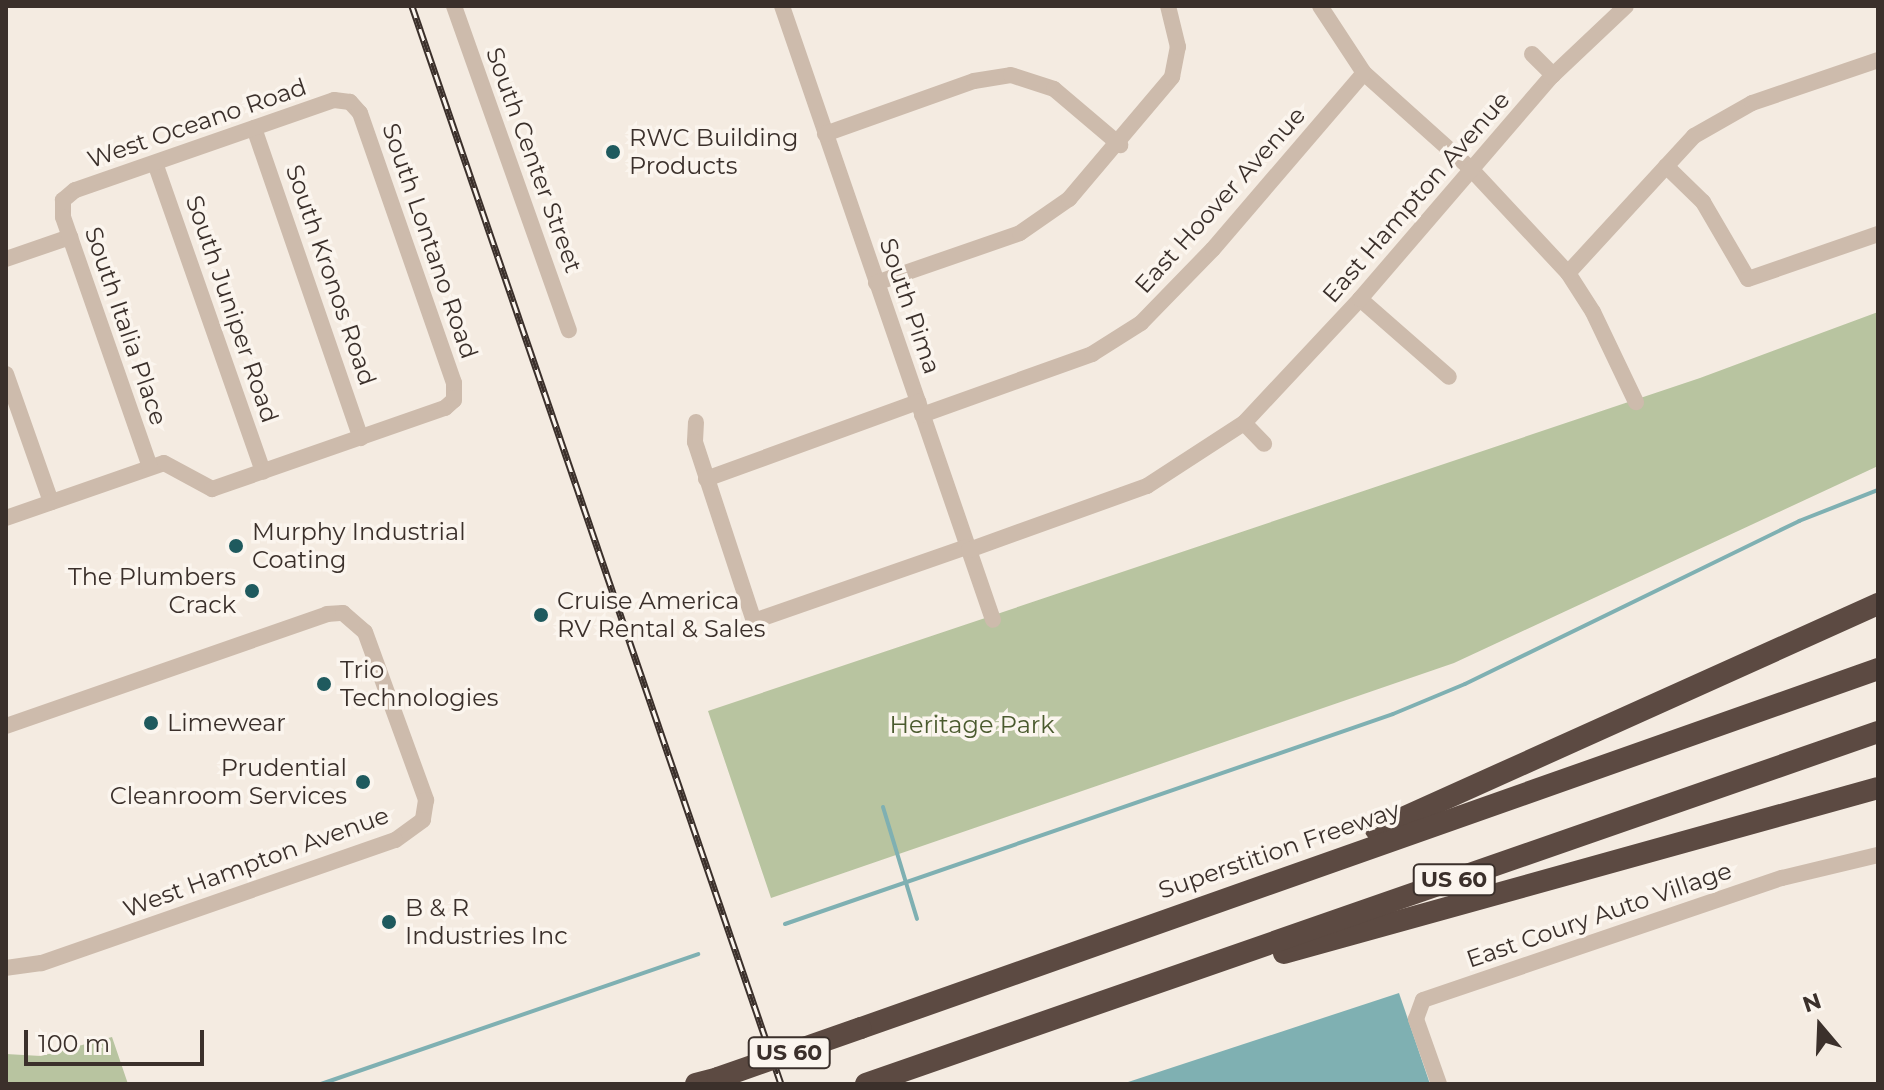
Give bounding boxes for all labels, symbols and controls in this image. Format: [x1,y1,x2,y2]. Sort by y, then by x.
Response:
street label: South Center Street [480,43,588,277]
street label: West Oceano Road [84,72,310,174]
street label: East Hampton Avenue [1316,85,1516,309]
street label: East Hoover Avenue [1129,101,1311,299]
street label: South Lontano Road [376,119,484,363]
place label: RWC Building Products [629,124,798,180]
marker: RWC Building Products [604,143,622,161]
street label: South Kronos Road [280,161,382,389]
street label: South Juniper Road [180,192,284,426]
street label: South Italia Place [79,223,173,429]
street label: South Pima [873,234,947,378]
place label: Murphy Industrial Coating [252,518,466,574]
marker: Murphy Industrial Coating [227,537,245,555]
place label: The Plumbers Crack [68,563,236,619]
marker: The Plumbers Crack [243,582,261,600]
place label: Cruise America RV Rental & Sales [557,587,766,643]
marker: Cruise America RV Rental & Sales [532,606,550,624]
place label: Trio Technologies [340,656,498,712]
marker: Trio Technologies [315,675,333,693]
place label: Limewear [167,709,286,737]
park label: Heritage Park [889,711,1055,739]
marker: Limewear [142,714,160,732]
place label: Prudential Cleanroom Services [110,754,347,810]
marker: Prudential Cleanroom Services [354,773,372,791]
street label: Superstition Freeway [1155,795,1403,905]
street label: West Hampton Avenue [119,801,393,923]
street label: East Coury Auto Village [1463,856,1735,974]
road number: US 60 [1412,862,1496,898]
place label: B & R Industries Inc [405,894,568,950]
marker: B & R Industries Inc [380,913,398,931]
north arrow [1780,986,1860,1066]
text: N [1799,987,1825,1018]
scale bar [28,1014,208,1064]
text: 100 m [38,1029,110,1058]
road number: US 60 [747,1035,831,1071]

